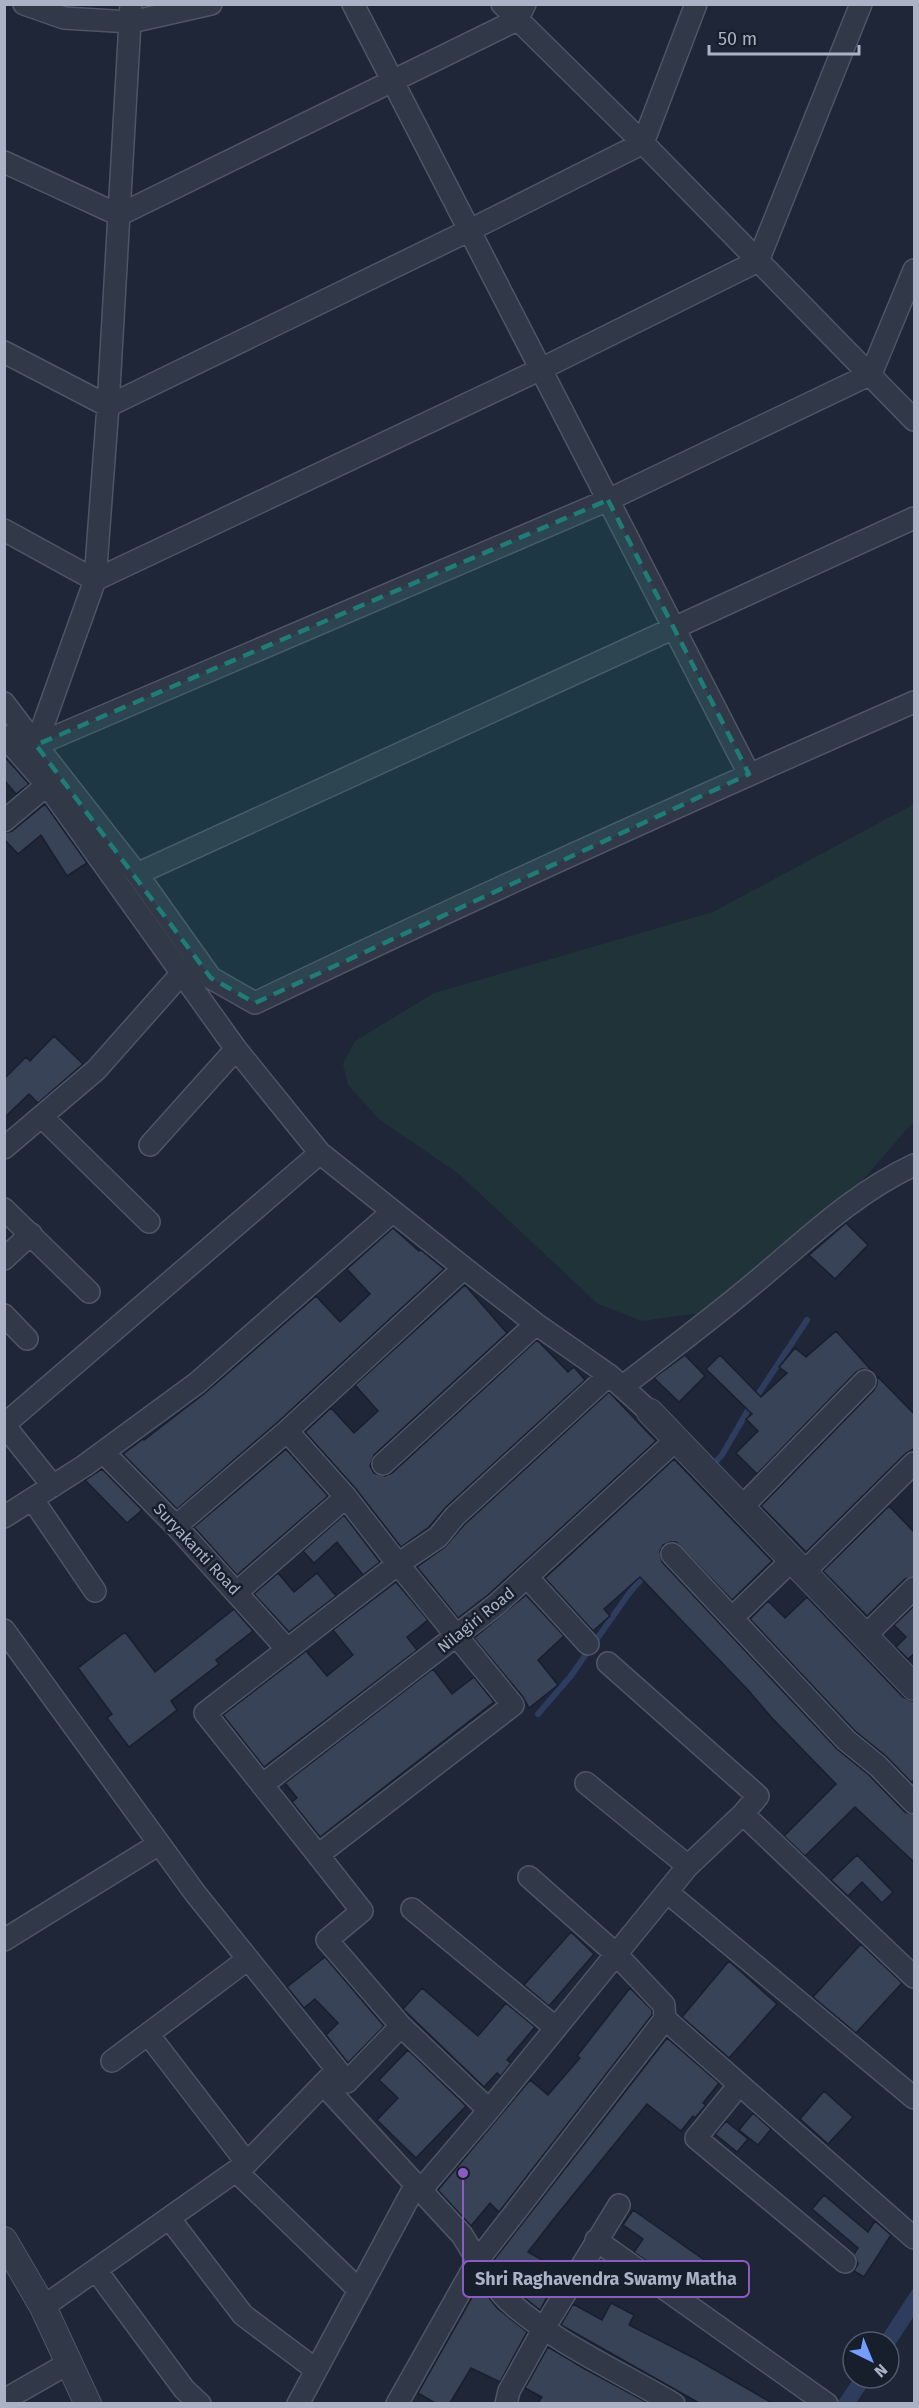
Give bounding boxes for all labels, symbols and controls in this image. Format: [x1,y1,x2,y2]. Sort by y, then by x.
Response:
scale bar [709,18,859,56]
text: 50 m [718,28,757,50]
street label: Suryakanti Road [150,1499,244,1599]
street label: Nilagiri Road [434,1583,518,1657]
callout: Shri Raghavendra Swamy Matha [463,2261,749,2297]
text: Shri Raghavendra Swamy Matha [475,2268,737,2290]
north arrow [841,2330,901,2390]
text: N [871,2360,891,2381]

